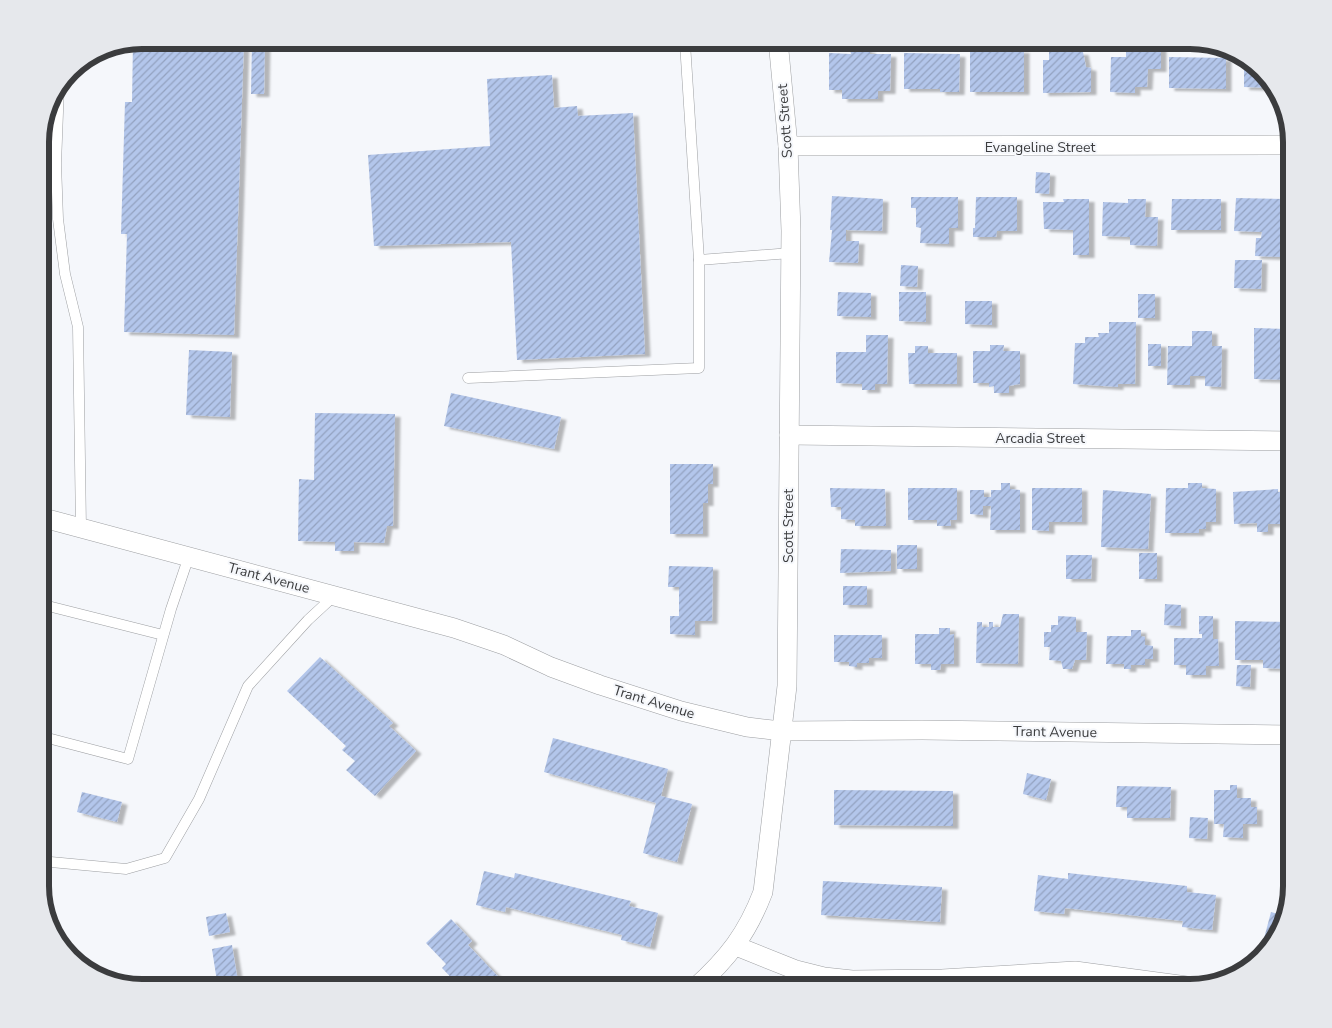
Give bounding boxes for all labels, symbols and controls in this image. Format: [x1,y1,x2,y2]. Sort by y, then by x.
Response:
street label: Scott Street [773,83,797,159]
street label: Evangeline Street [985,138,1095,157]
street label: Arcadia Street [995,429,1085,448]
street label: Scott Street [779,489,798,563]
street label: Trant Avenue [226,558,312,598]
street label: Trant Avenue [611,681,697,723]
street label: Trant Avenue [1013,722,1097,742]

